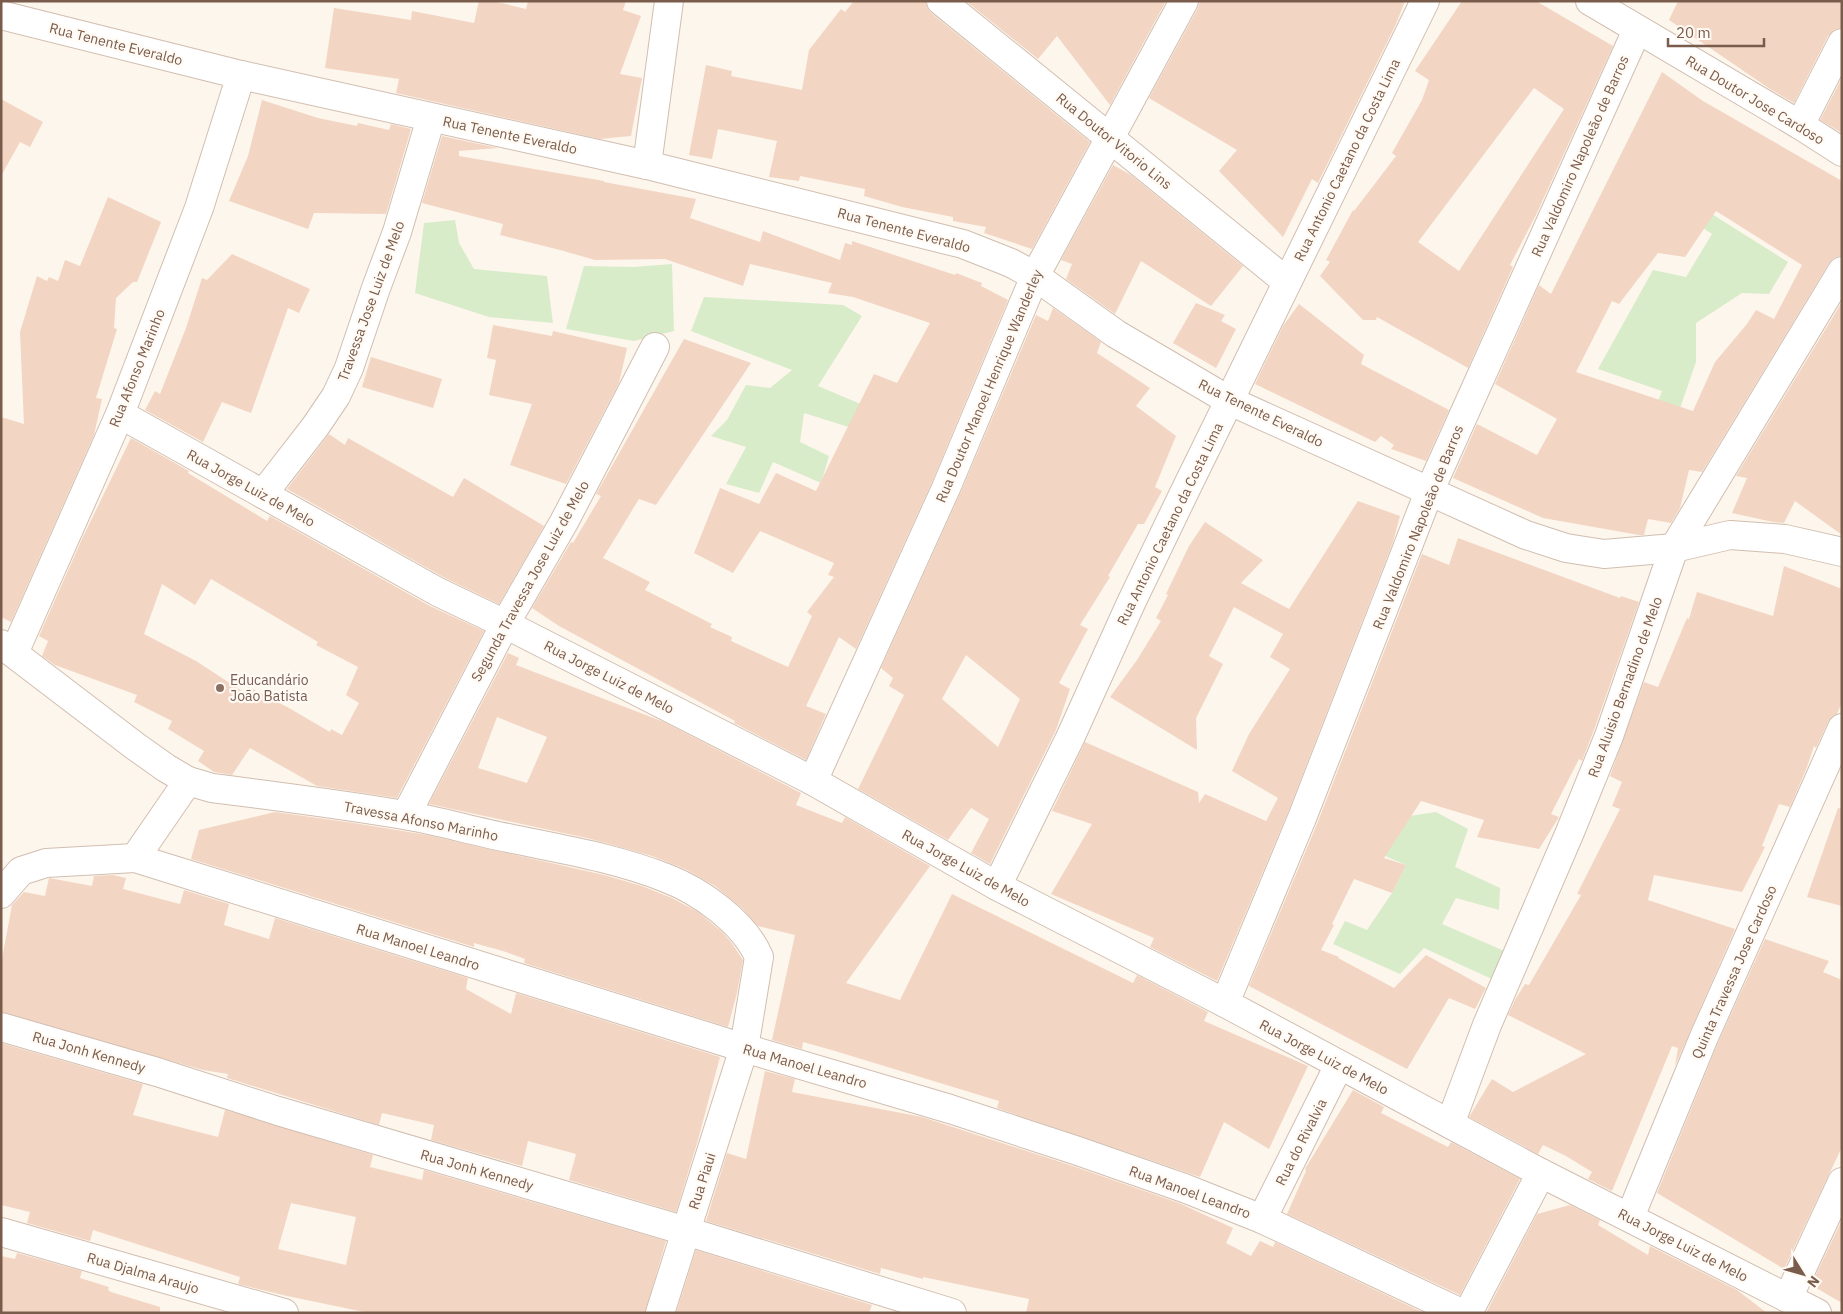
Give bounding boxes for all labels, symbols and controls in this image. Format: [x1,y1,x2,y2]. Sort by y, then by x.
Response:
scale bar [1668,15,1764,47]
street label: Rua Tenente Everaldo [47,19,185,69]
text: 20 m [1676,23,1711,42]
street label: Rua Doutor Jose Cardoso [1682,51,1828,149]
street label: Rua Valdomiro Napoleão de Barros [1527,52,1633,260]
street label: Rua Antonio Caetano da Costa Lima [1290,55,1404,264]
street label: Rua Doutor Vitorio Lins [1052,89,1176,193]
street label: Rua Tenente Everaldo [441,112,579,158]
street label: Rua Tenente Everaldo [836,204,973,256]
street label: Travessa Jose Luiz de Melo [334,218,408,384]
street label: Rua Doutor Manoel Henrique Wanderley [932,267,1046,505]
street label: Rua Afonso Marinho [105,306,169,430]
street label: Rua Tenente Everaldo [1196,375,1327,451]
street label: Rua Antonio Caetano da Costa Lima [1113,419,1227,628]
street label: Rua Valdomiro Napoleão de Barros [1369,422,1467,632]
street label: Rua Jorge Luiz de Melo [184,445,318,531]
street label: Segunda Travessa Jose Luiz de Melo [467,477,593,685]
street label: Rua Aluisio Bernadino de Melo [1584,594,1666,780]
street label: Rua Jorge Luiz de Melo [541,636,677,718]
place label: Educandário João Batista [230,671,309,705]
marker: Educandário João Batista [214,682,226,694]
street label: Travessa Afonso Marinho [342,797,500,845]
street label: Rua Jorge Luiz de Melo [899,825,1033,911]
street label: Quinta Travessa Jose Cardoso [1687,882,1781,1062]
street label: Rua Manoel Leandro [354,920,482,974]
street label: Rua Jorge Luiz de Melo [1256,1015,1392,1099]
street label: Rua Jonh Kennedy [30,1027,148,1077]
street label: Rua Manoel Leandro [741,1040,869,1092]
street label: Rua do Rivalvia [1271,1095,1331,1188]
street label: Rua Jonh Kennedy [418,1145,536,1195]
street label: Rua Piaui [684,1150,720,1212]
street label: Rua Manoel Leandro [1127,1162,1253,1222]
street label: Rua Jorge Luiz de Melo [1615,1204,1751,1286]
street label: Rua Djalma Araujo [85,1248,201,1298]
north arrow [1778,1249,1828,1299]
text: N [1803,1272,1824,1291]

